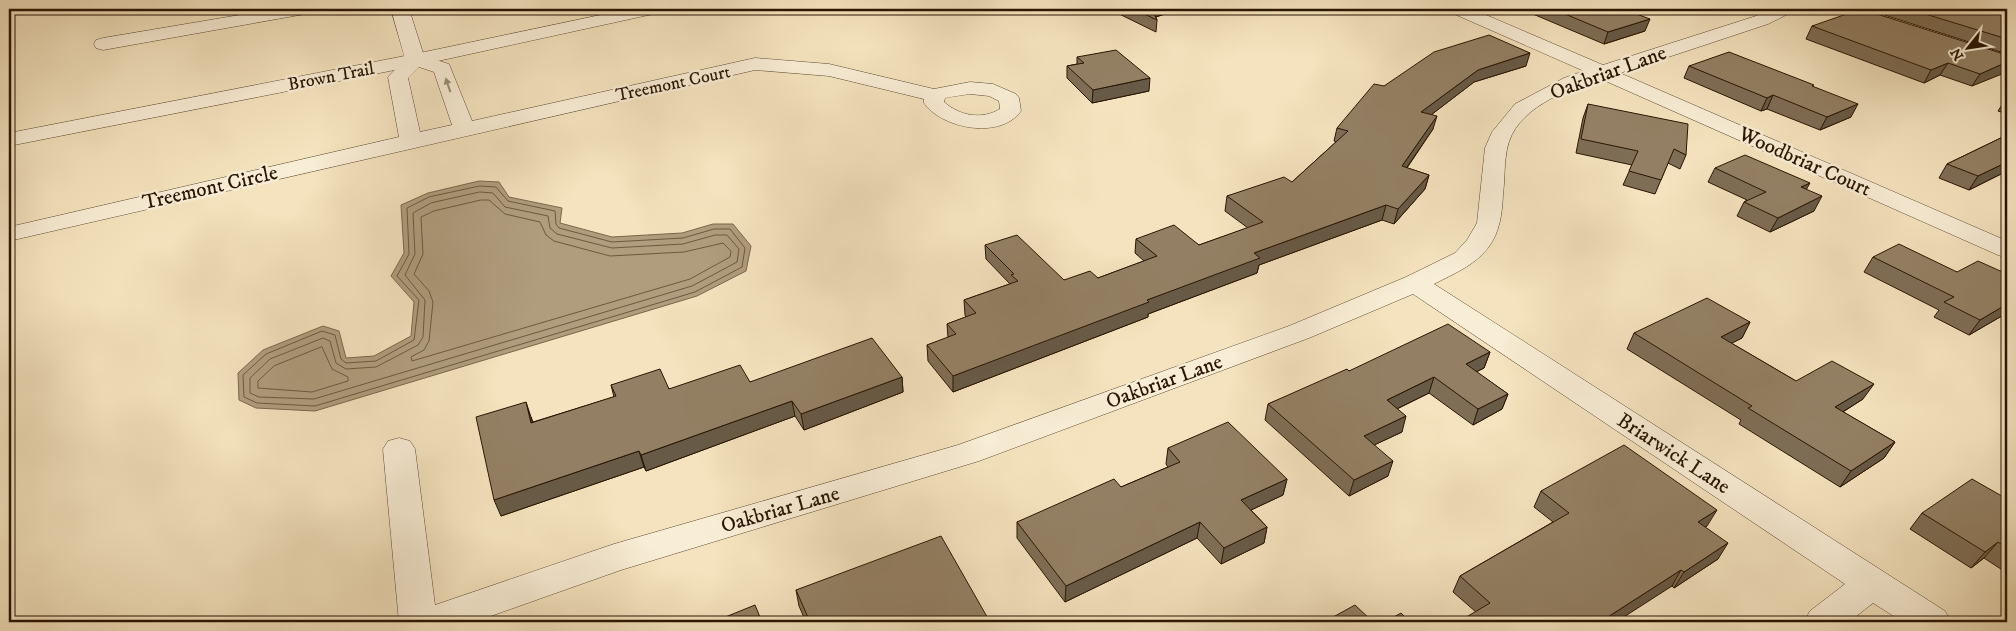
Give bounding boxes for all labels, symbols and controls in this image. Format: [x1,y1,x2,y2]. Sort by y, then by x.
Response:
north arrow [1944,22,1994,72]
street label: Oakbriar Lane [1547,40,1670,106]
text: N [1947,44,1968,63]
street label: Brown Trail [286,58,377,96]
street label: Treemont Court [614,61,733,107]
one-way arrow [444,77,452,92]
street label: Woodbriar Court [1733,121,1875,203]
street label: Treemont Circle [140,160,281,216]
street label: Oakbriar Lane [1103,349,1226,415]
street label: Briarwick Lane [1612,408,1735,500]
street label: Oakbriar Lane [718,481,843,539]

